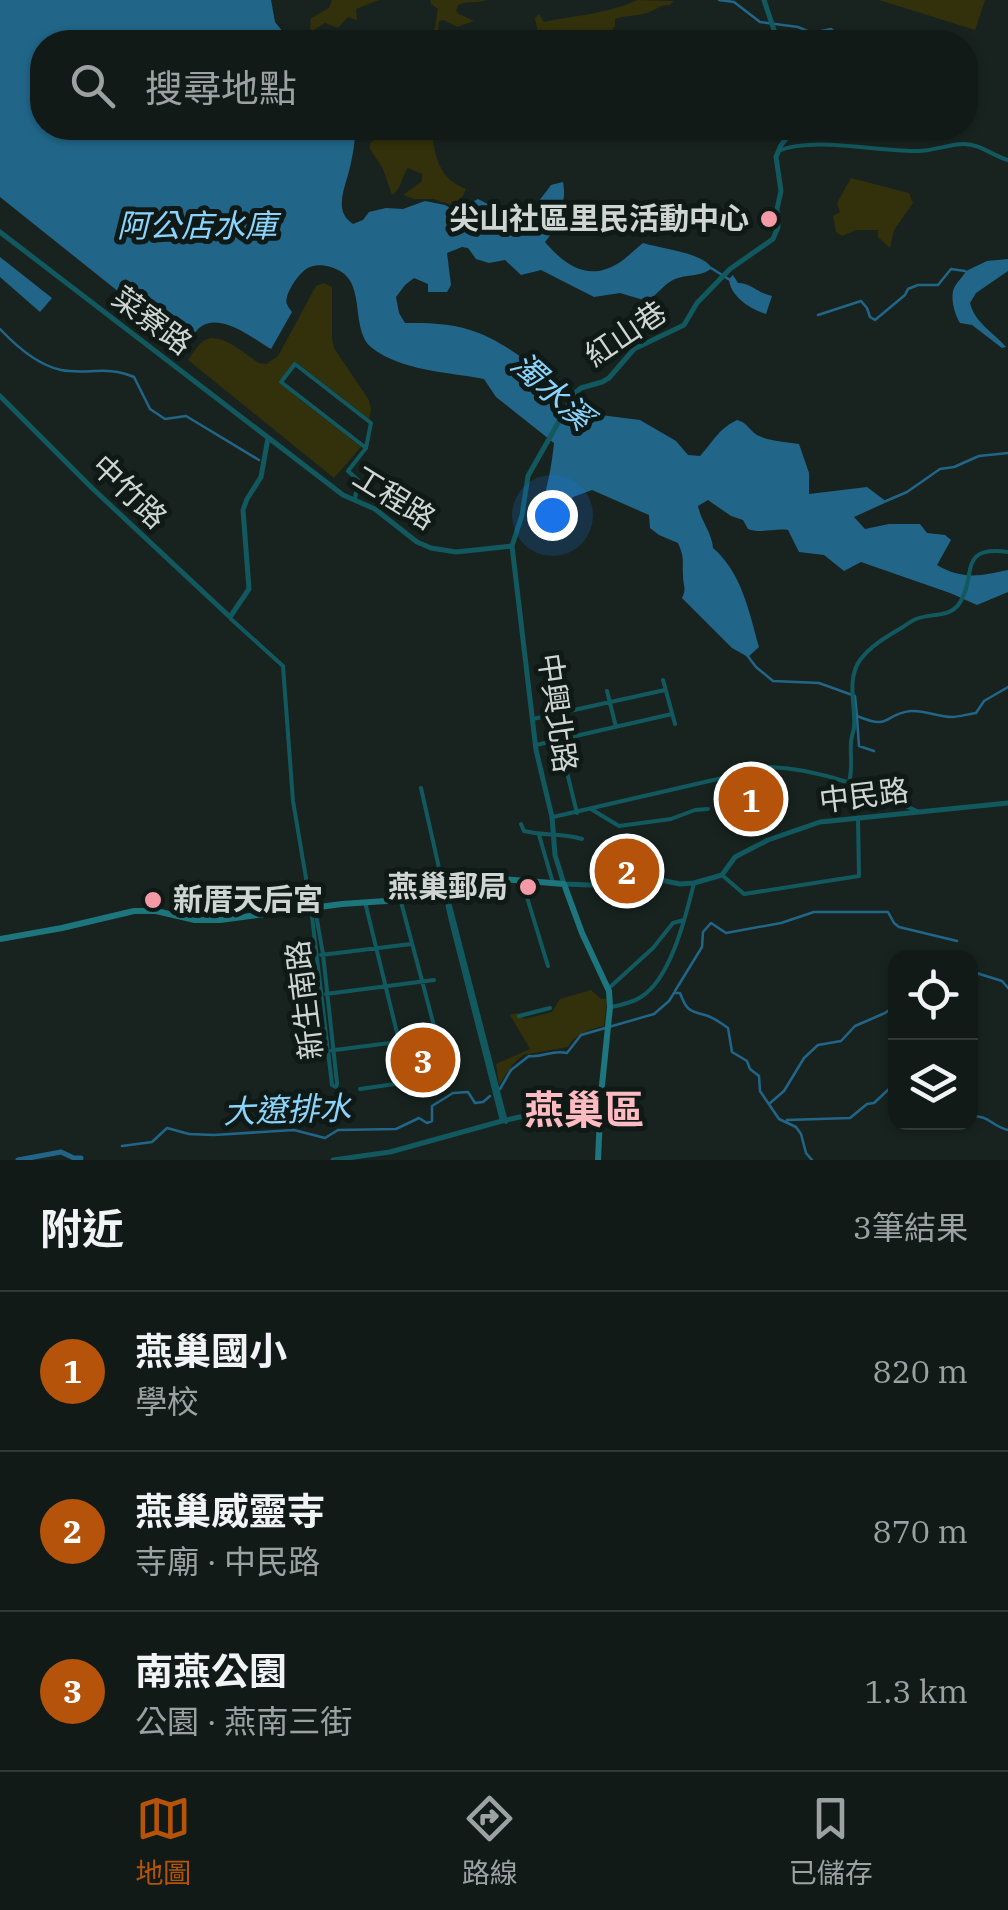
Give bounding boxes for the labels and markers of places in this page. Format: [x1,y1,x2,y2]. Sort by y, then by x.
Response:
place label: 尖山社區里民活動中心 [449,198,749,237]
marker: 尖山社區里民活動中心 [758,208,780,230]
pin: 1 [718,762,784,836]
pin: 2 [594,834,660,908]
place label: 燕巢郵局 [388,866,508,905]
marker: 燕巢郵局 [517,876,539,898]
place label: 新厝天后宮 [173,879,323,918]
marker: 新厝天后宮 [142,889,164,911]
pin: 3 [390,1022,456,1098]

